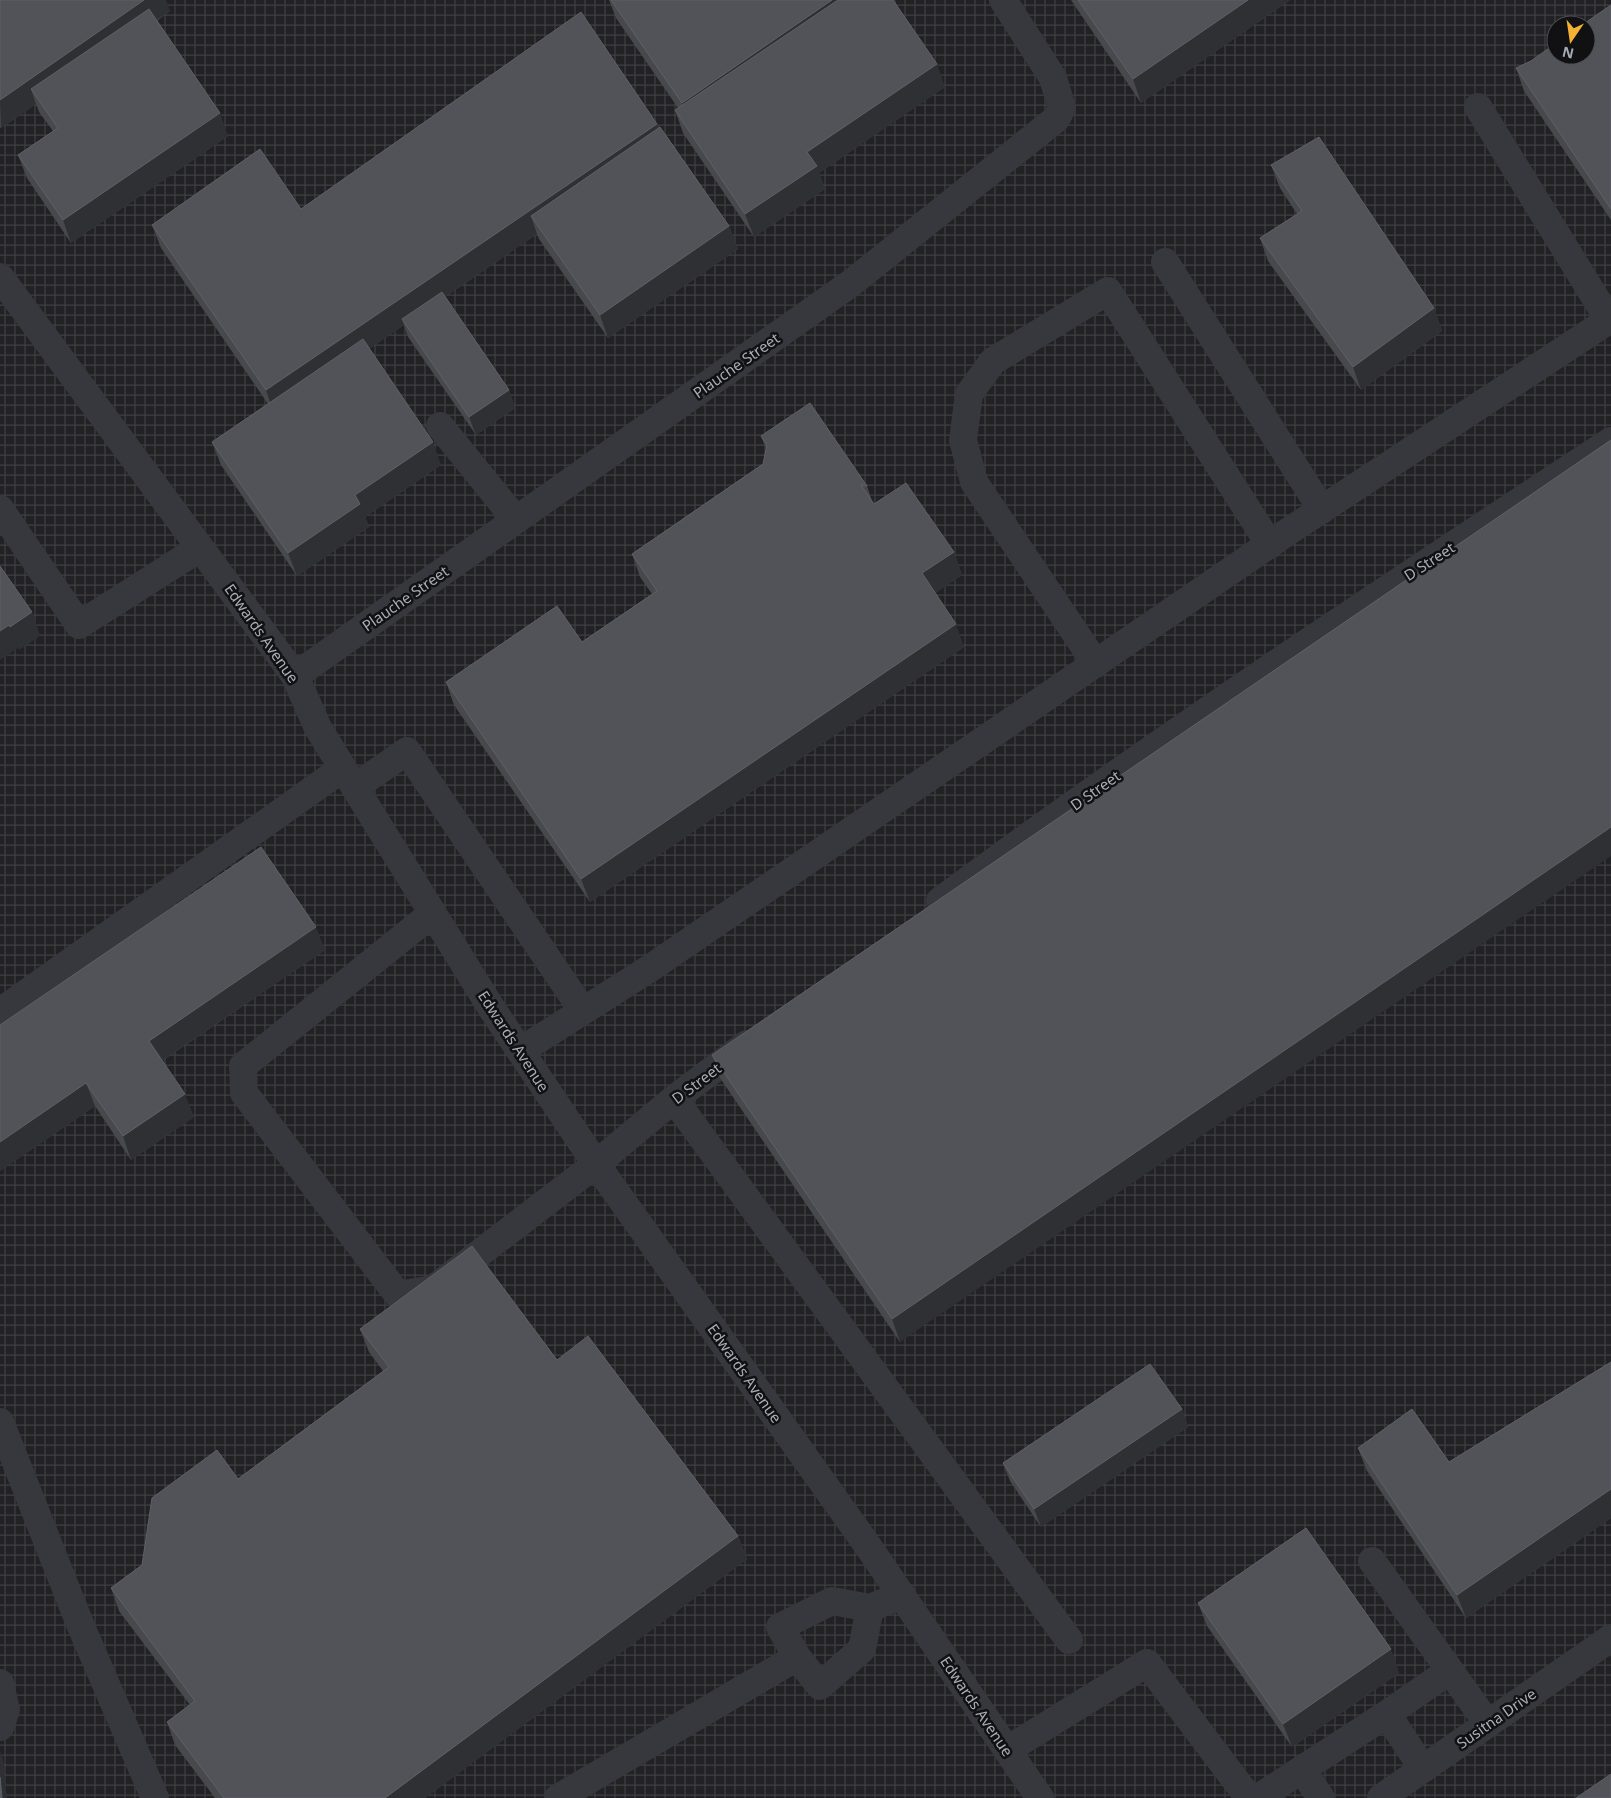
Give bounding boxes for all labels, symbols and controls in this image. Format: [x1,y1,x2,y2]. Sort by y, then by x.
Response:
north arrow [1546,15,1596,65]
text: N [1560,43,1576,64]
street label: Plauche Street [689,327,784,402]
street label: D Street [1400,537,1459,585]
street label: Plauche Street [358,560,453,635]
street label: Edwards Avenue [220,579,304,687]
street label: D Street [1066,765,1124,814]
street label: Edwards Avenue [474,987,554,1095]
street label: D Street [667,1058,725,1108]
street label: Edwards Avenue [703,1319,787,1427]
street label: Edwards Avenue [936,1652,1018,1760]
street label: Susitna Drive [1452,1683,1540,1753]

